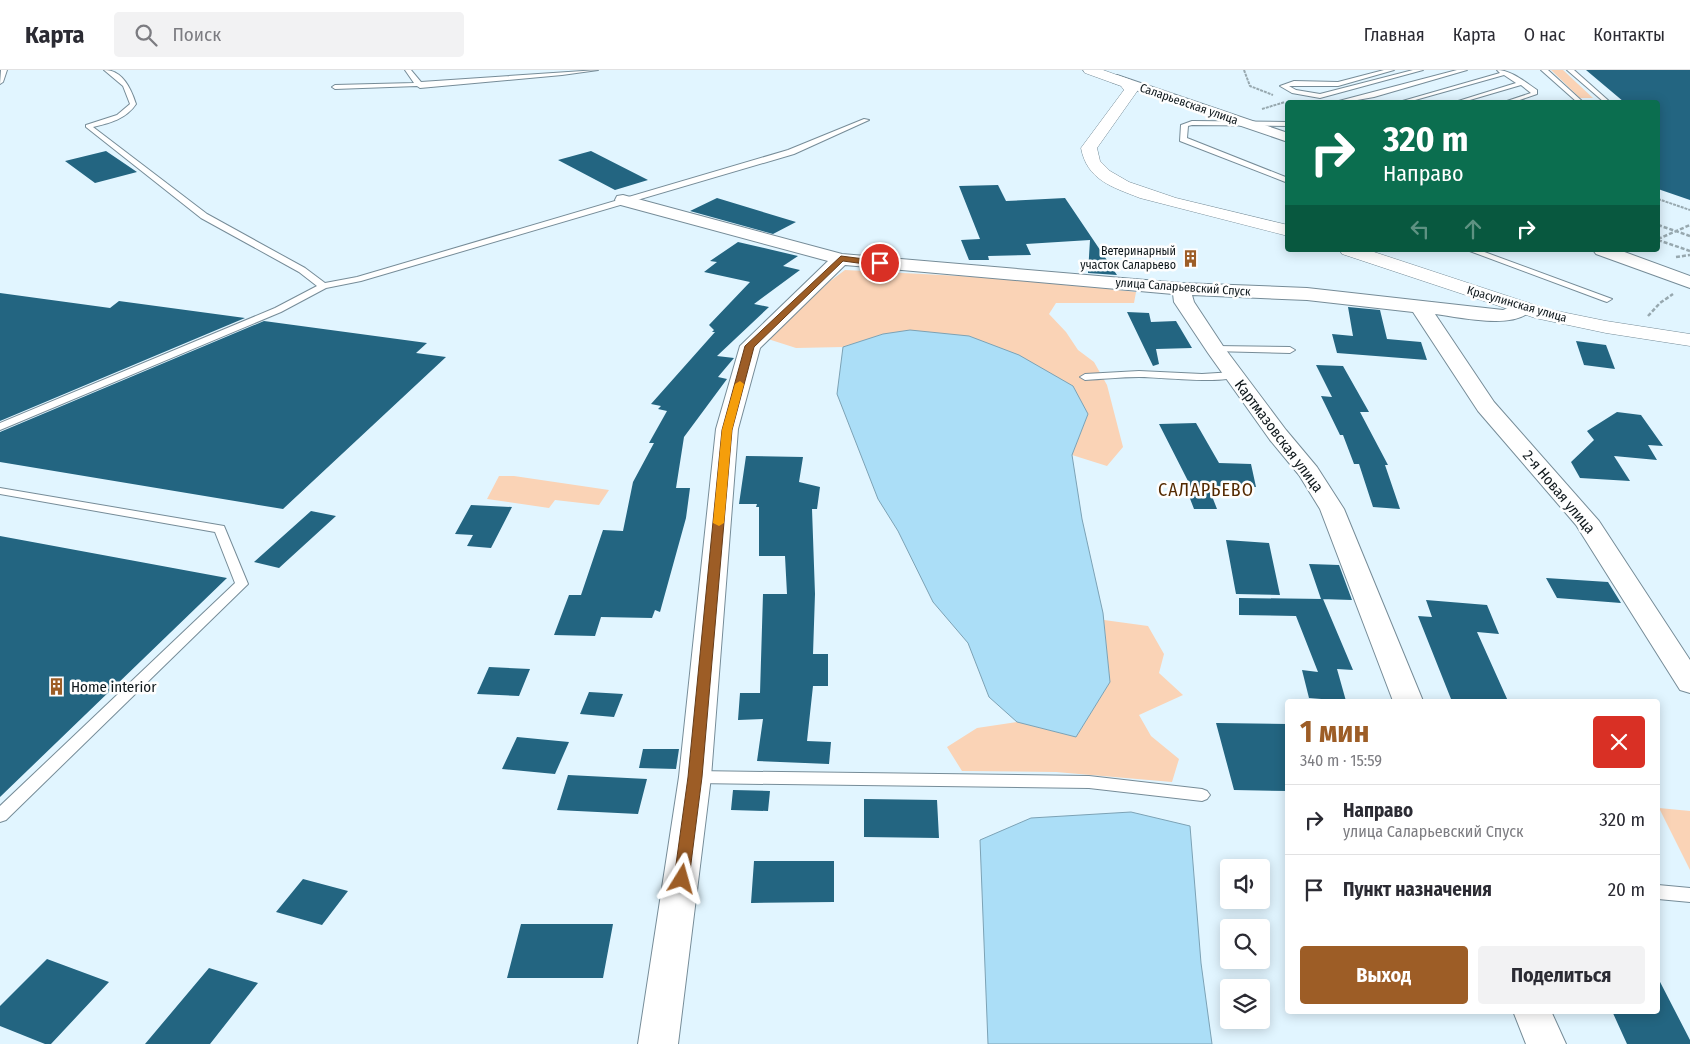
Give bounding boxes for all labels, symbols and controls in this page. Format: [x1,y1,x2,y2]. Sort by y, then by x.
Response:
search box [114,12,464,57]
text: Карта [25,21,84,49]
icon: search [132,21,160,49]
text: Поиск [172,23,221,46]
text: Главная [1364,24,1425,46]
text: Карта [1453,24,1496,46]
text: О нас [1524,24,1565,46]
text: Контакты [1593,24,1665,46]
street label: Саларьевская улица [1138,81,1240,127]
text: 320 m [1383,118,1469,160]
icon: right [1300,120,1365,185]
text: Направо [1383,160,1464,187]
icon: left [1406,215,1434,243]
icon: ahead [1459,215,1487,243]
icon: right [1512,215,1540,243]
pin [859,242,901,284]
place label: Ветеринарный участок Саларьево [1080,244,1176,272]
building icon: Ветеринарный участок Саларьево [1180,248,1200,268]
icon: arrive [866,249,894,277]
street label: улица Саларьевский Спуск [1115,275,1251,299]
street label: Красулинская улица [1465,283,1569,325]
street label: Картмазовская улица [1231,376,1327,496]
street label: 2-я Новая улица [1519,447,1599,537]
district label: САЛАРЬЕВО [1158,479,1254,501]
building icon: Home interior [47,677,67,697]
place label: Home interior [71,678,157,696]
text: 1 мин [1300,714,1369,750]
button: close [1593,716,1645,768]
text: 340 m · 15:59 [1300,751,1382,770]
text: Направо [1343,799,1413,822]
icon: right [1300,806,1328,834]
text: 320 m [1599,808,1645,831]
text: улица Саларьевский Спуск [1343,822,1524,841]
position arrow [655,852,707,904]
map controls [1220,859,1270,1029]
button: sound [1220,859,1270,909]
icon: arrive [1300,876,1328,904]
text: Пункт назначения [1343,878,1492,901]
text: 20 m [1608,878,1645,901]
button: search [1220,919,1270,969]
button: Выход [1300,946,1468,1004]
button: Поделиться [1478,946,1645,1004]
button: layers [1220,979,1270,1029]

